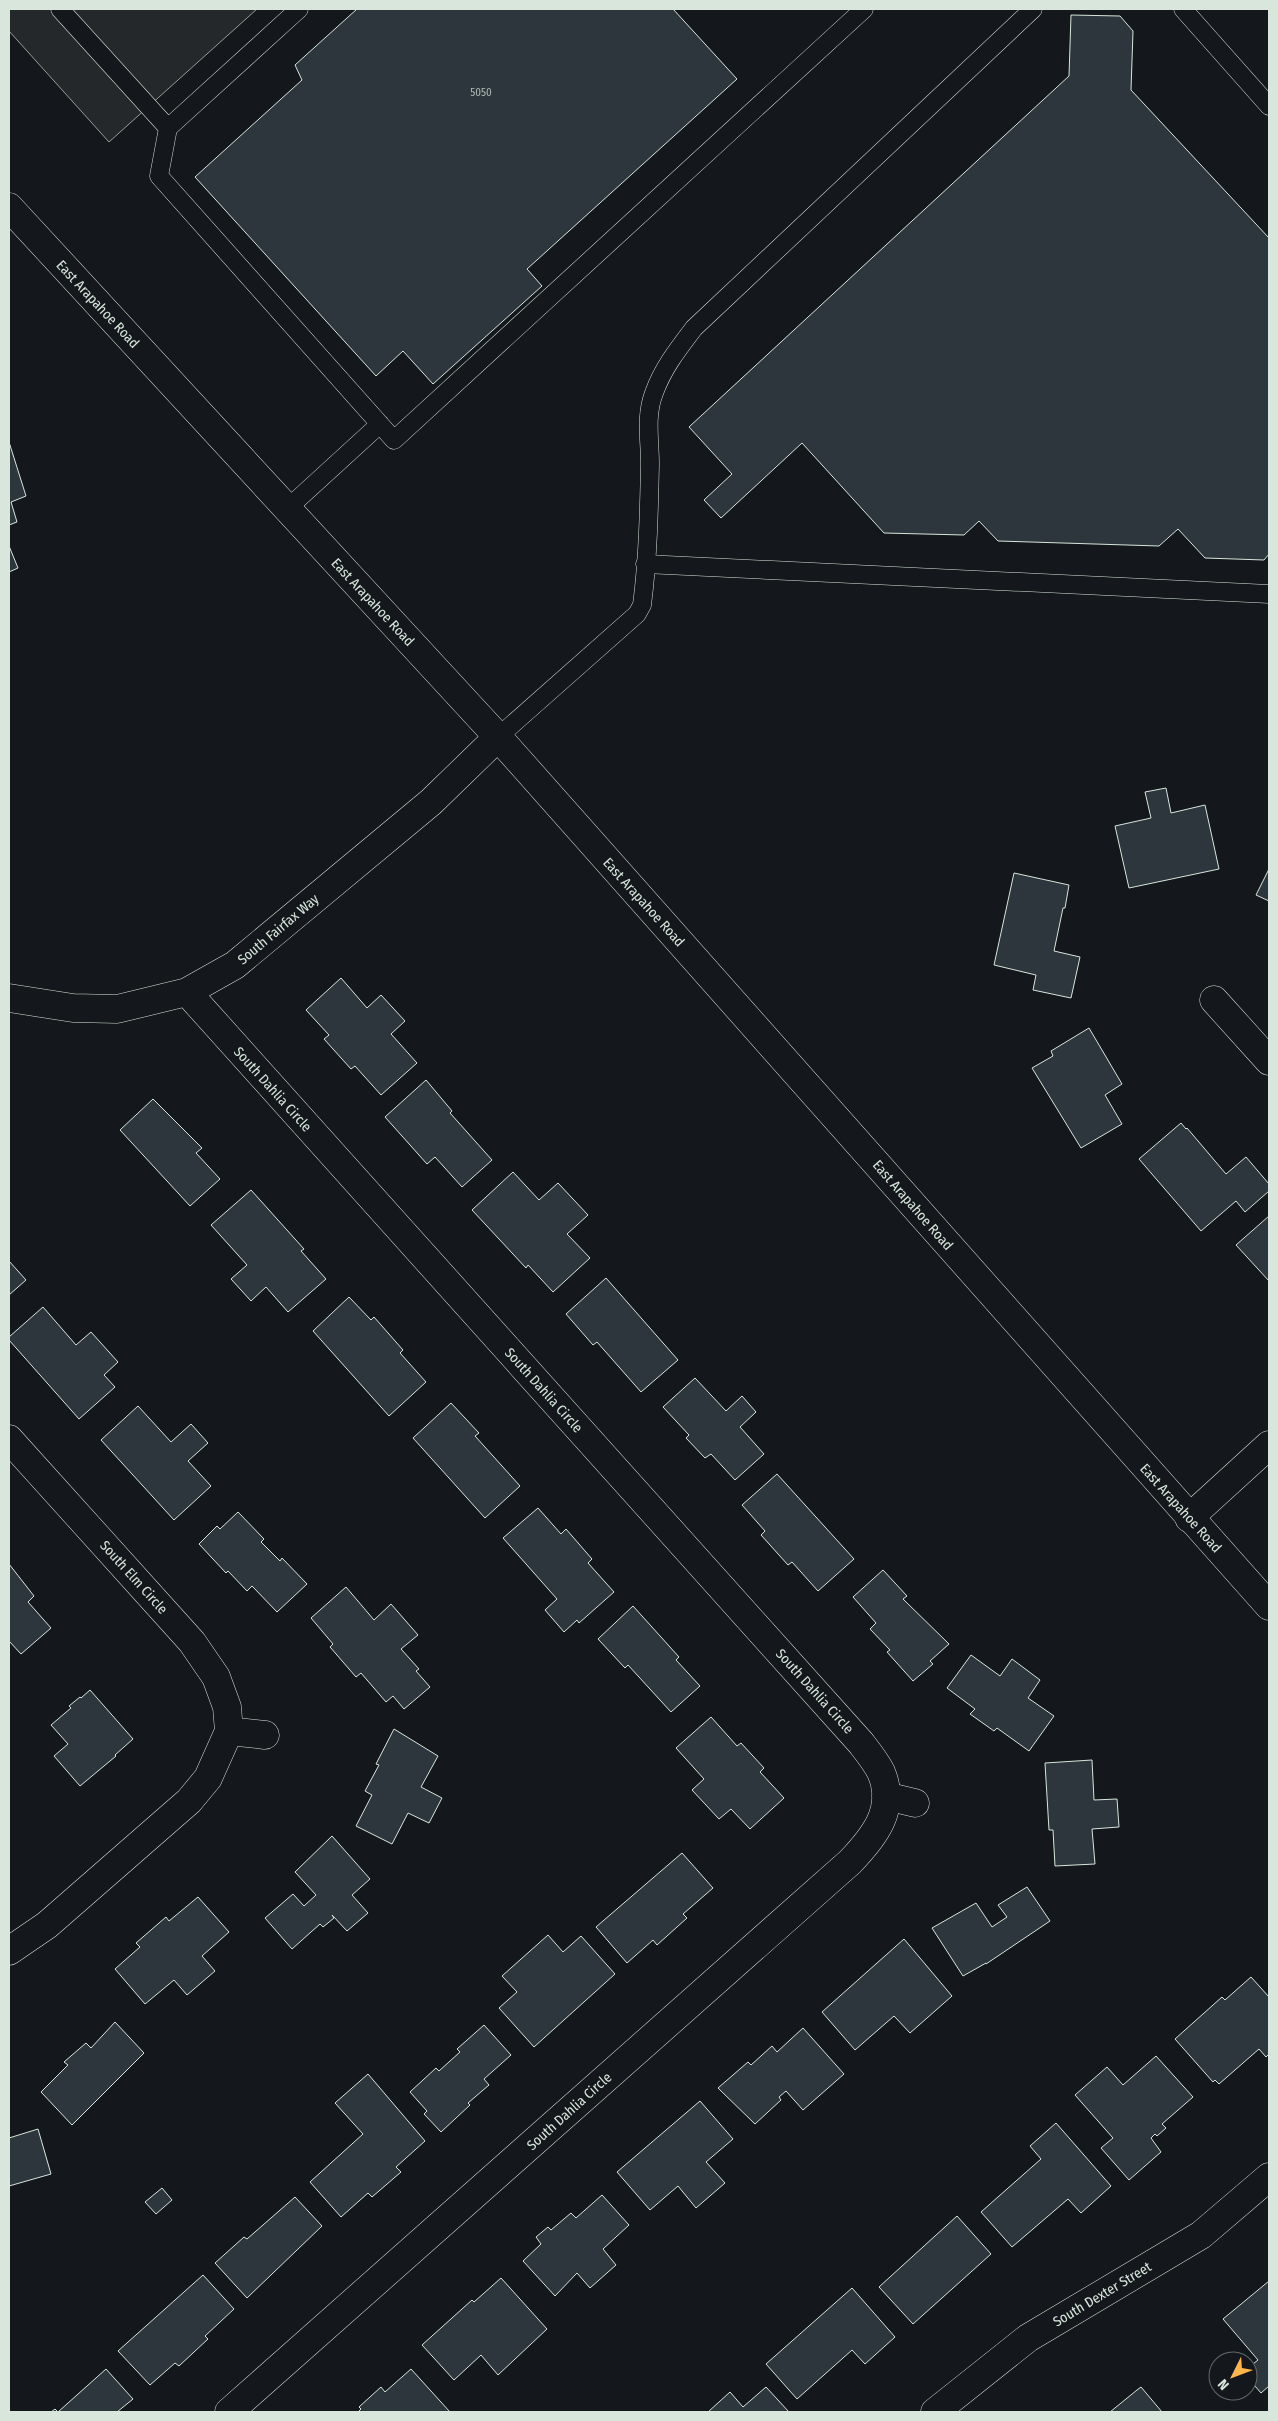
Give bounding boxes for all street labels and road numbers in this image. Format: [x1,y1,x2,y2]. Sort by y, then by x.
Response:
street label: East Arapahoe Road [53,257,143,352]
street label: East Arapahoe Road [328,555,418,650]
street label: East Arapahoe Road [599,854,688,950]
street label: South Fairfax Way [234,890,323,968]
street label: South Dahlia Circle [230,1043,315,1135]
street label: East Arapahoe Road [869,1157,956,1254]
street label: South Dahlia Circle [501,1344,586,1436]
street label: East Arapahoe Road [1136,1460,1225,1556]
street label: South Elm Circle [96,1537,171,1618]
street label: South Dahlia Circle [772,1645,857,1737]
street label: South Dahlia Circle [523,2069,615,2154]
street label: South Dexter Street [1050,2258,1155,2331]

